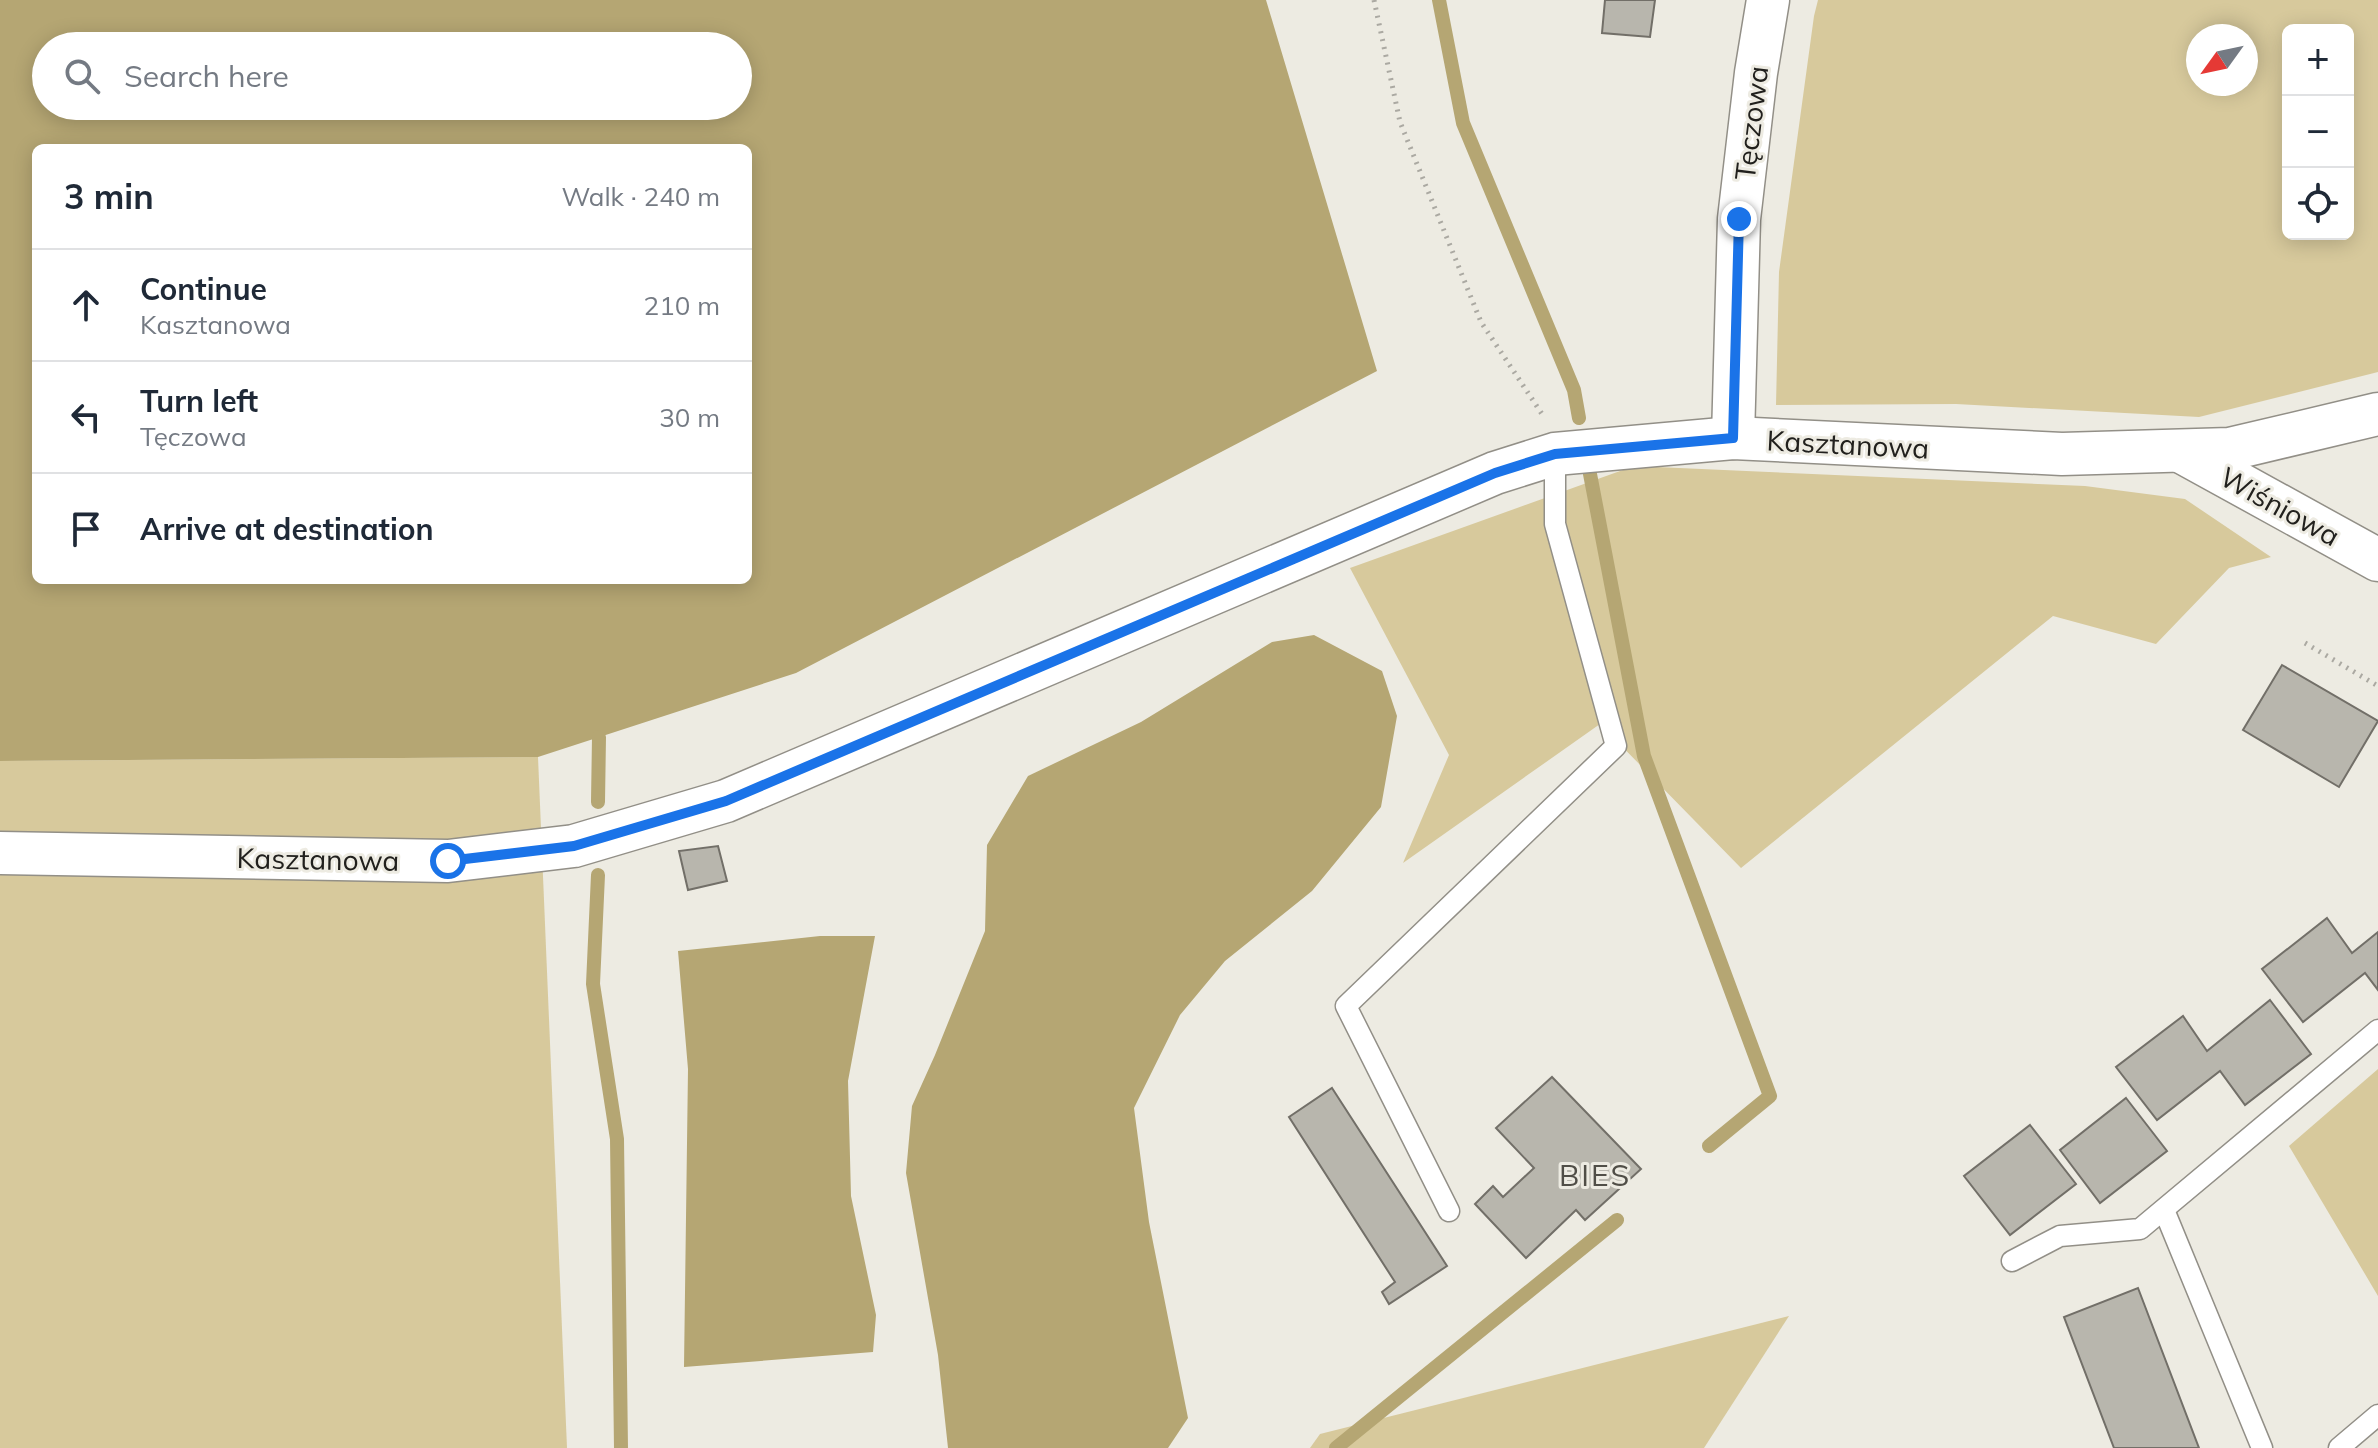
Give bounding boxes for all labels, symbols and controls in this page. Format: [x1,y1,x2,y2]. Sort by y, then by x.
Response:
north arrow [2186,24,2258,96]
map controls [2282,24,2354,240]
button: + [2282,24,2354,96]
search box [32,32,752,120]
icon: search [60,54,104,98]
text: Search here [124,57,289,95]
street label: Tęczowa [1727,64,1775,182]
button: − [2282,96,2354,168]
button: locate [2282,168,2354,240]
text: 3 min [64,175,154,218]
text: Walk · 240 m [561,180,720,213]
route end [1721,201,1757,237]
text: Continue [140,270,267,308]
icon: ahead [64,283,108,327]
text: 210 m [644,289,720,322]
text: Kasztanowa [140,308,291,341]
text: Turn left [140,382,258,420]
icon: left [64,395,108,439]
text: 30 m [659,401,720,434]
text: Tęczowa [140,420,247,453]
street label: Kasztanowa [1766,422,1930,466]
street label: Wiśniowa [2214,459,2346,553]
icon: arrive [64,507,108,551]
text: Arrive at destination [140,510,434,548]
street label: Kasztanowa [236,840,400,878]
route start [430,843,466,879]
district label: BIES [1559,1156,1631,1194]

